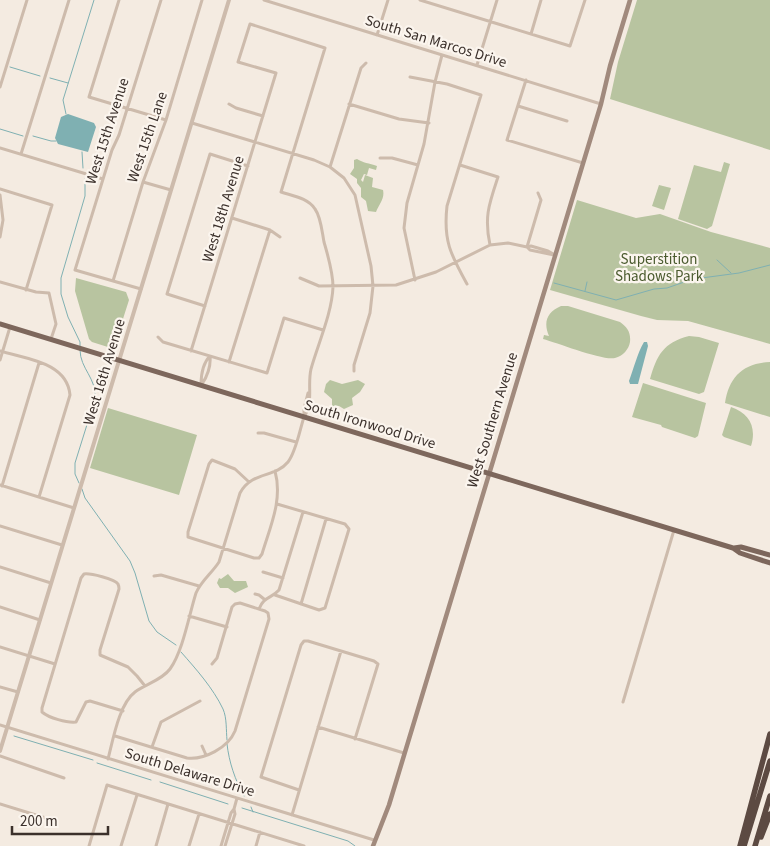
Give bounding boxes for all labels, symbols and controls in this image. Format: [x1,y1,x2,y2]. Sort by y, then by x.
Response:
street label: South San Marcos Drive [362,10,509,73]
street label: West 15th Avenue [80,75,135,187]
street label: West 15th Lane [122,89,173,185]
street label: West 18th Avenue [197,153,250,265]
park label: Superstition Shadows Park [615,249,704,287]
street label: West 16th Avenue [78,316,131,428]
street label: West Southern Avenue [462,350,523,491]
street label: South Ironwood Drive [301,394,438,455]
street label: South Delaware Drive [122,743,257,802]
scale bar [12,804,109,836]
text: 200 m [20,811,58,832]

